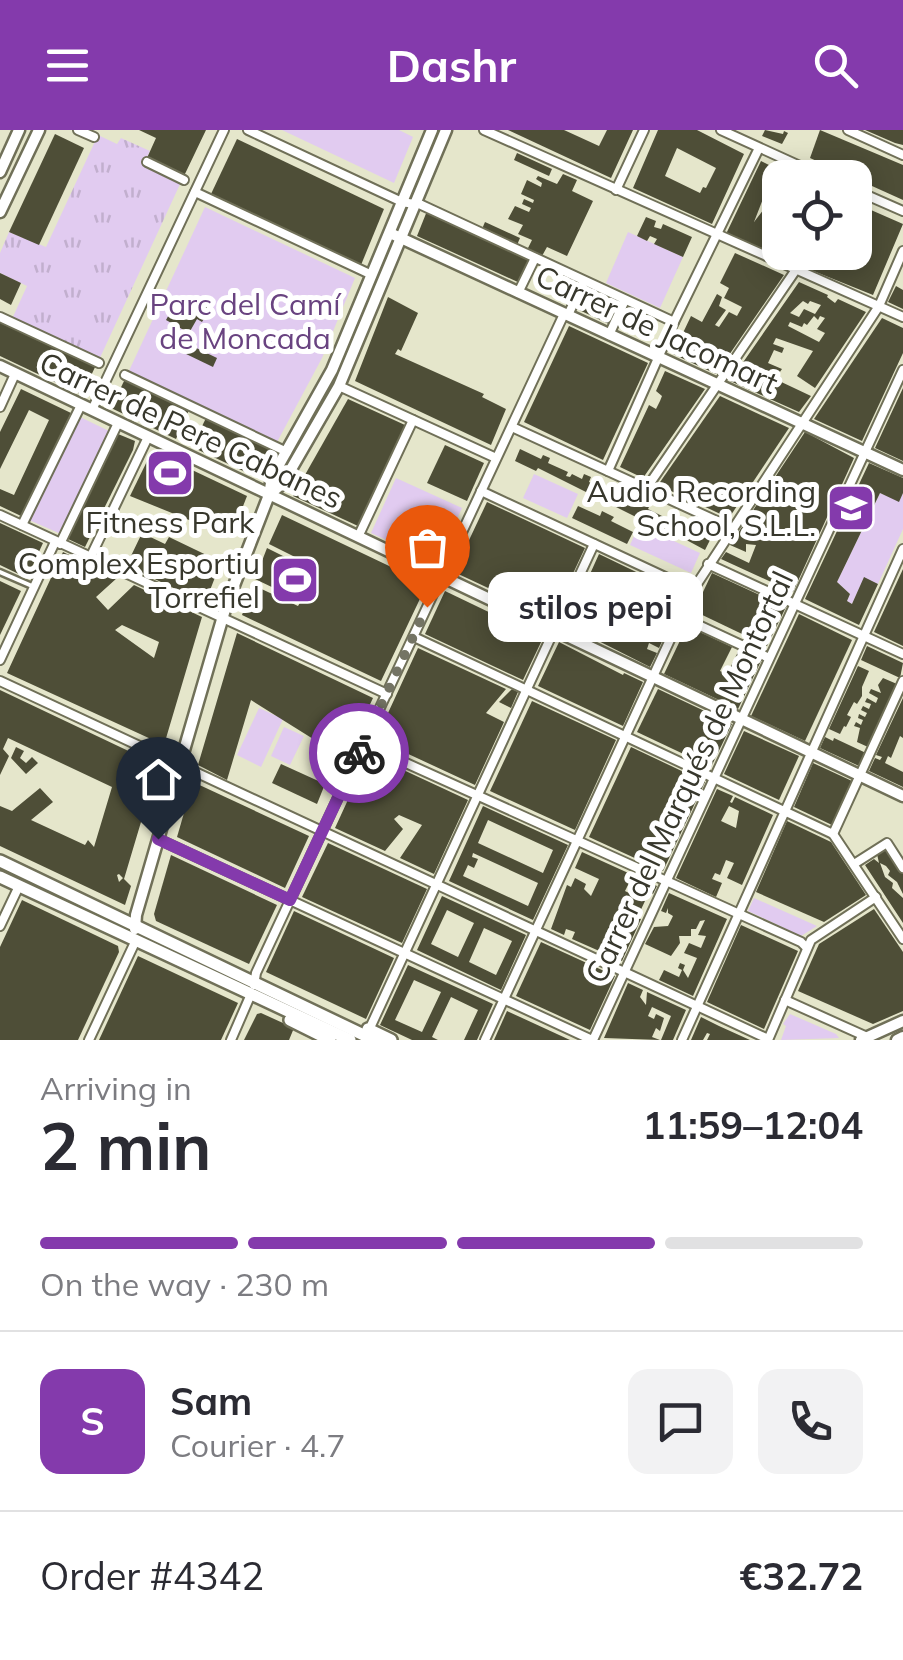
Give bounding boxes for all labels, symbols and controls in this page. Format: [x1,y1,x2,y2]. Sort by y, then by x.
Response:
text: Dashr [387,37,516,93]
icon: menu [40,38,95,93]
icon: search [808,38,863,93]
map controls [762,160,872,270]
button: locate [762,160,872,270]
street label: Carrer de Jacomart [530,256,784,402]
park label: Parc del Camí de Moncada [150,285,342,357]
street label: Carrer de Pere Cabanes [34,343,348,517]
sports icon: Fitness Park [144,447,196,499]
place label: Audio Recording School, S.L.L. [587,472,816,544]
school or university icon: Audio Recording School, S.L.L. [825,482,877,534]
place label: Fitness Park [85,503,255,541]
pin [385,505,470,608]
icon: bag [400,520,455,575]
place label: Complex Esportiu Torrefiel [18,544,260,616]
sports icon: Complex Esportiu Torrefiel [269,554,321,606]
street label: Carrer del Marqués de Montortal [577,565,801,989]
callout: stilos pepi [487,572,702,642]
text: stilos pepi [518,587,673,627]
courier [309,703,409,803]
icon: bike [332,726,387,781]
pin [116,737,201,840]
icon: home [131,752,186,807]
text: Arriving in [40,1068,192,1108]
text: 11:59–12:04 [643,1101,863,1149]
text: 2 min [40,1105,211,1186]
text: On the way · 230 m [40,1264,329,1304]
button: chat [628,1369,733,1474]
button: phone [758,1369,863,1474]
text: Sam [170,1377,252,1425]
text: S [80,1397,105,1445]
text: Courier · 4.7 [170,1425,346,1465]
text: Order #4342 [40,1552,264,1600]
text: €32.72 [740,1552,863,1600]

